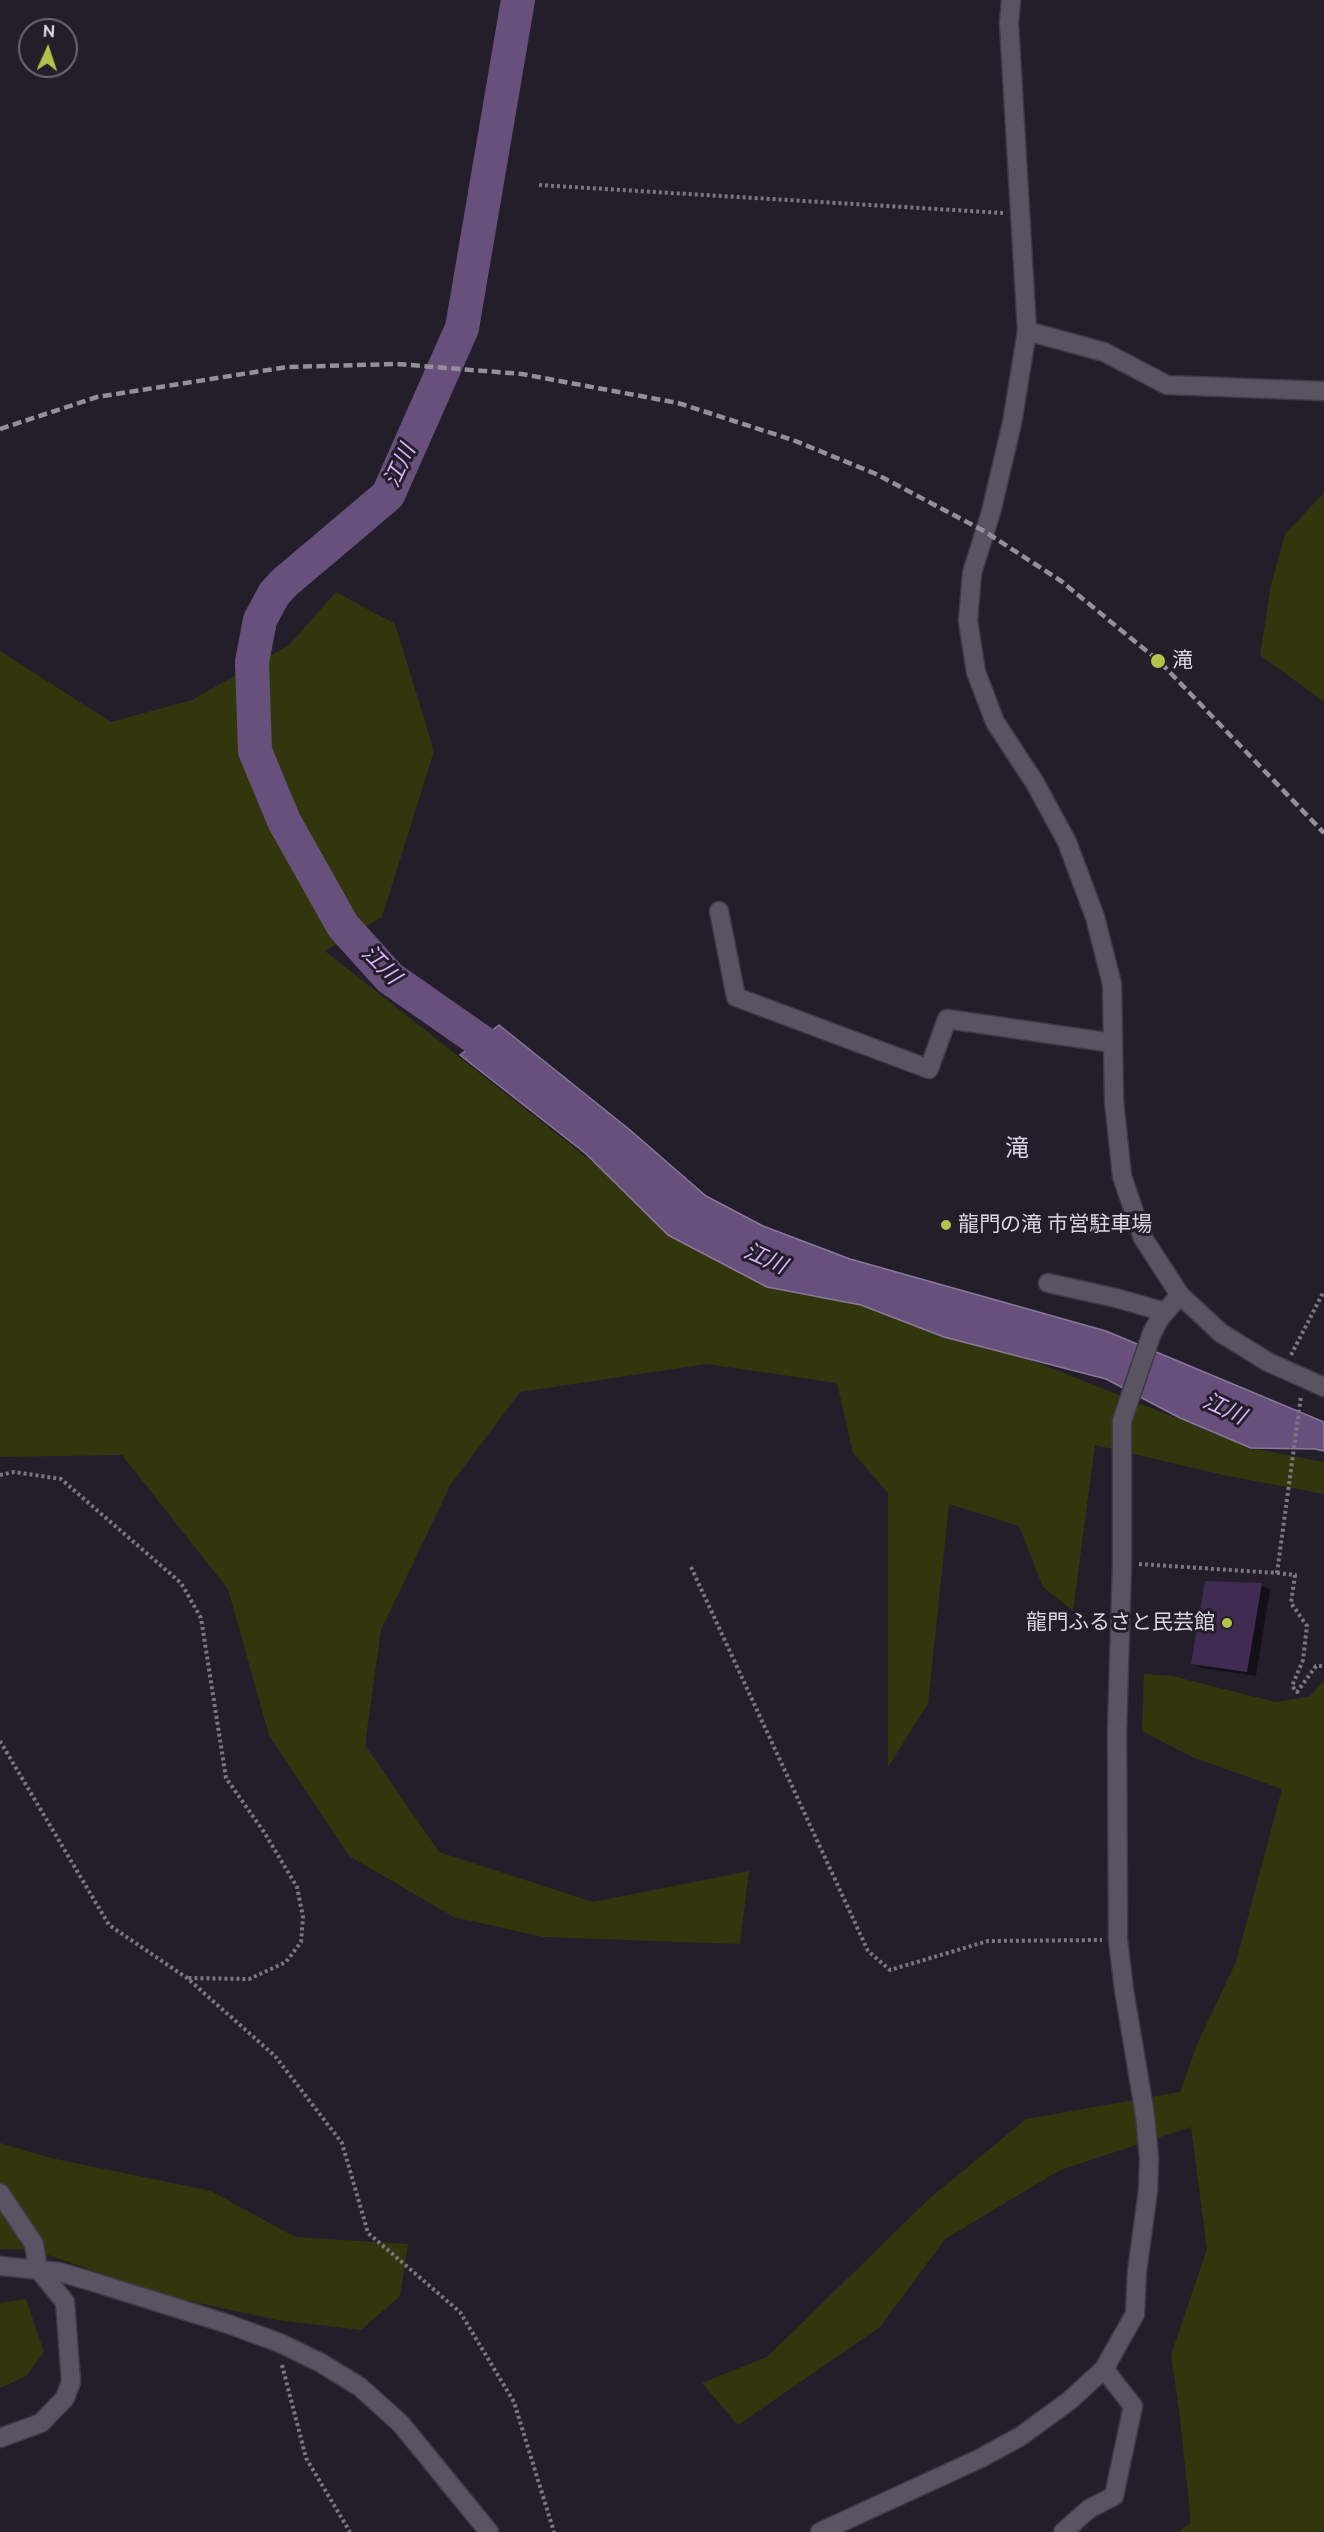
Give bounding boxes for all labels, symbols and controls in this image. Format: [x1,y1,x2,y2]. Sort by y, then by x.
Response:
north arrow [18,18,78,78]
text: N [42,22,55,41]
water label: 江川 [379,440,421,492]
place label: 滝 [1172,648,1193,674]
marker: 滝 [1149,652,1167,670]
water label: 江川 [356,940,406,990]
district label: 滝 [1005,1135,1029,1163]
place label: 龍門の滝 市営駐車場 [958,1212,1152,1238]
marker: 龍門の滝 市営駐車場 [939,1218,953,1232]
water label: 江川 [740,1238,790,1280]
water label: 江川 [1198,1388,1250,1430]
place label: 龍門ふるさと民芸館 [1026,1610,1215,1636]
marker: 龍門ふるさと民芸館 [1220,1616,1234,1630]

